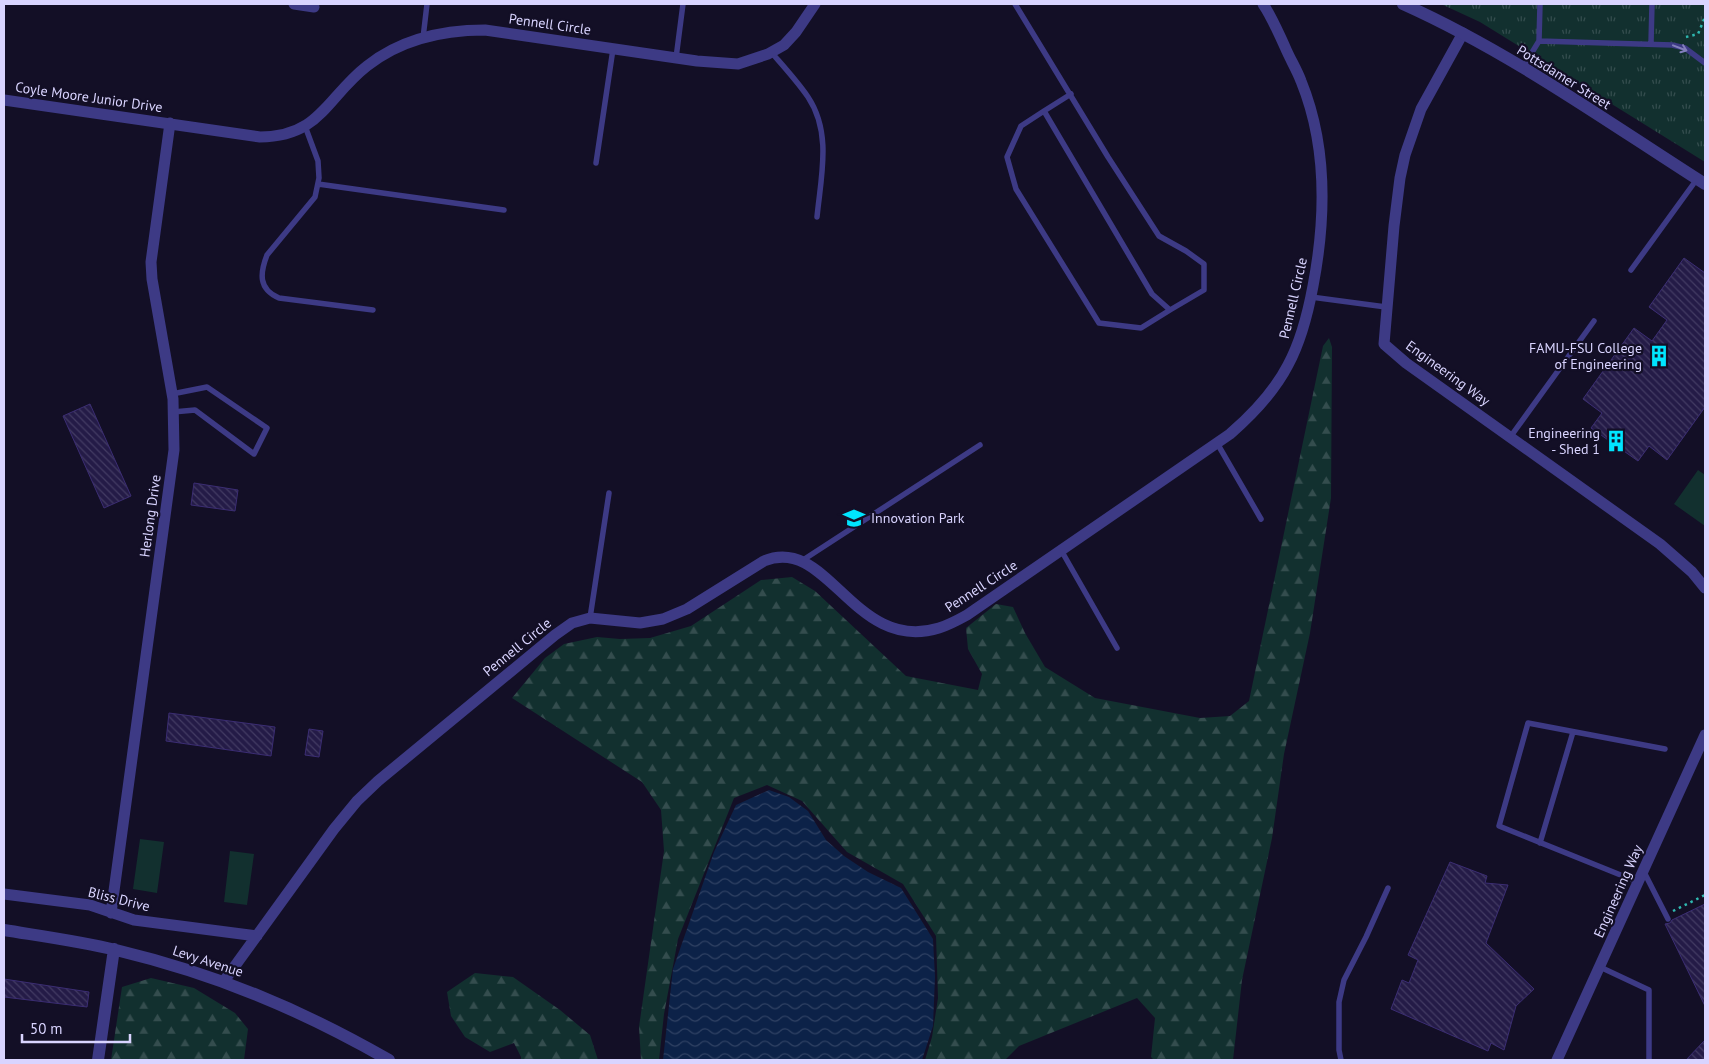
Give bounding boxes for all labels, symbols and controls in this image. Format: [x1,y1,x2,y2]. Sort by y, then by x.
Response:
street label: Pennell Circle [508,9,592,39]
street label: Pottsdamer Street [1514,41,1615,113]
one-way arrow [1672,44,1687,53]
street label: Coyle Moore Junior Drive [14,78,164,116]
street label: Pennell Circle [1275,256,1311,340]
street label: Engineering Way [1402,336,1494,410]
place label: FAMU-FSU College of Engineering [1529,339,1642,373]
building icon: FAMU-FSU College of Engineering [1646,343,1672,369]
place label: Engineering - Shed 1 [1528,424,1600,458]
building icon: Engineering - Shed 1 [1603,428,1629,454]
street label: Herlong Drive [135,474,165,558]
school or university icon: Innovation Park [841,505,867,531]
place label: Innovation Park [871,509,965,527]
street label: Pennell Circle [941,556,1021,616]
street label: Pennell Circle [479,614,555,680]
street label: Engineering Way [1589,841,1647,940]
street label: Bliss Drive [86,883,152,915]
street label: Levy Avenue [170,941,246,981]
scale bar [22,1012,130,1044]
text: 50 m [30,1019,63,1038]

